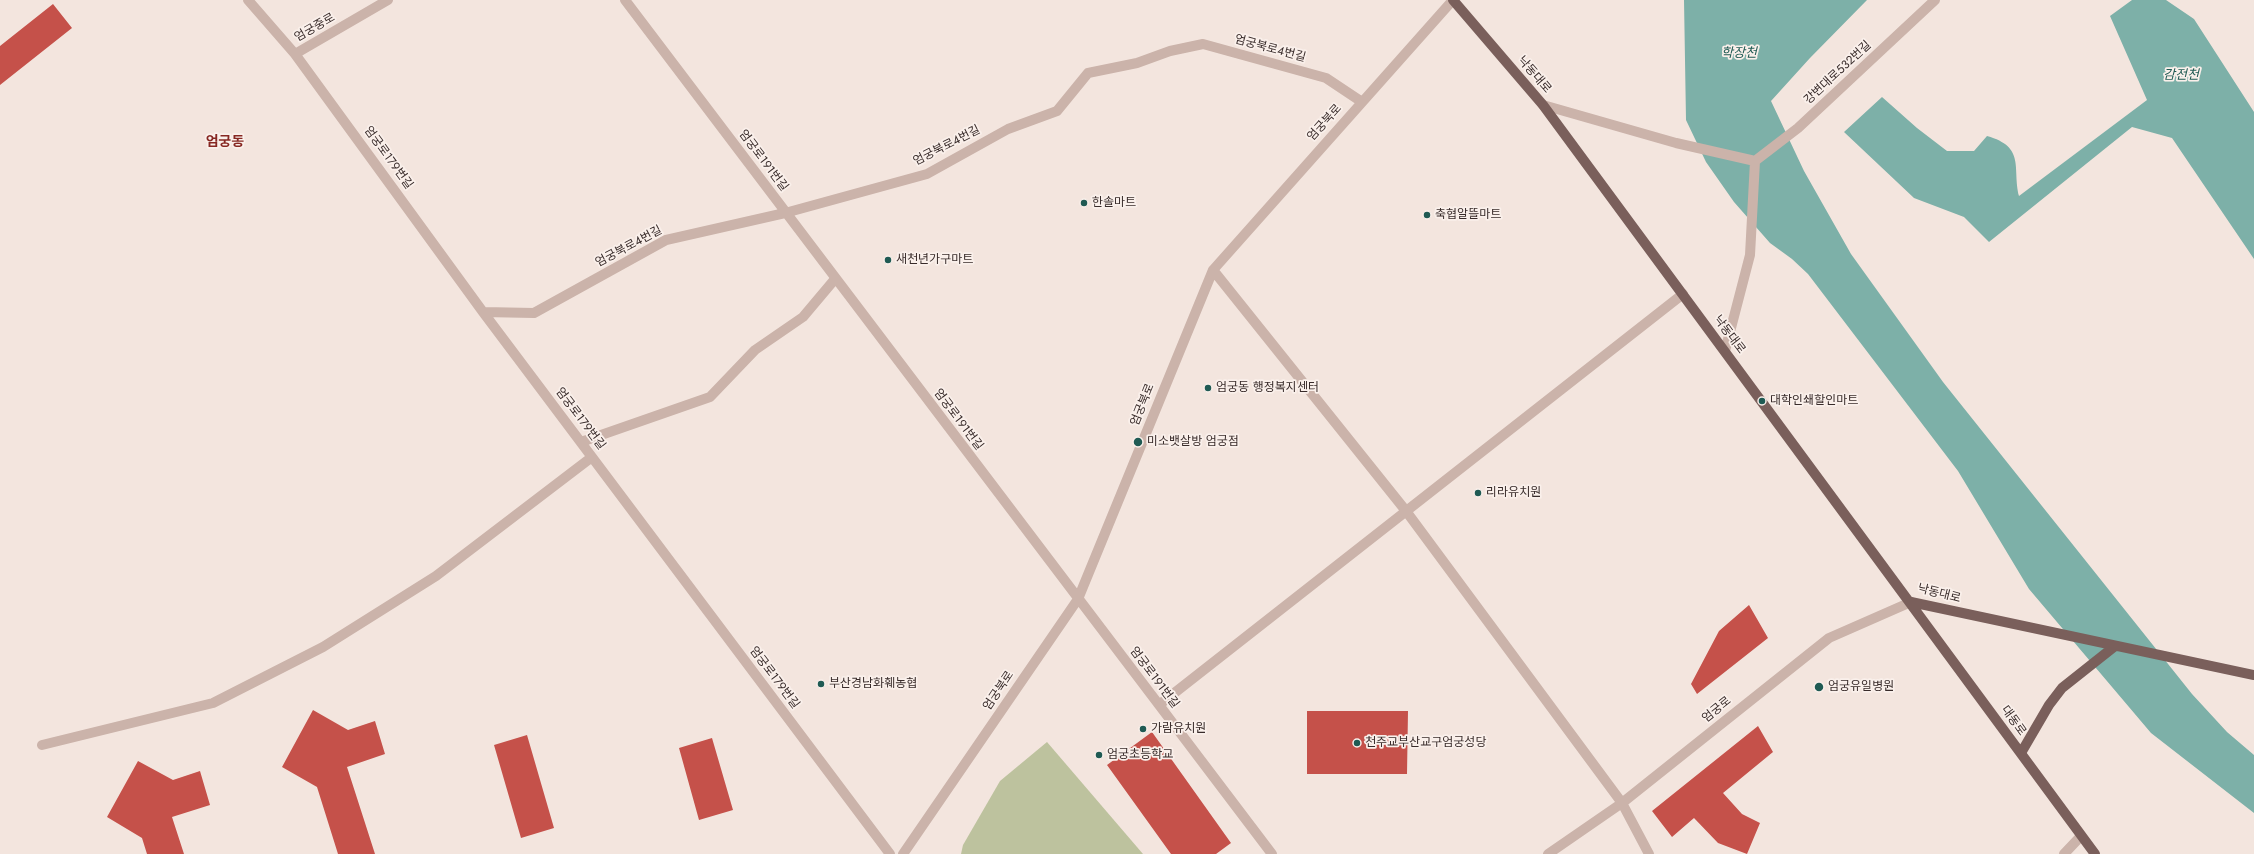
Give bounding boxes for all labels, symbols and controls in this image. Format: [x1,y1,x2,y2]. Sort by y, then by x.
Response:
street label: 엄궁중로 [292,11,338,45]
street label: 엄궁북로4번길 [1233,33,1307,65]
street label: 강변대로532번길 [1801,38,1875,108]
water label: 학장천 [1721,46,1757,62]
street label: 낙동대로 [1514,54,1554,96]
water label: 감전천 [2163,68,2199,84]
street label: 엄궁북로 [1305,102,1345,144]
street label: 엄궁북로4번길 [911,123,983,169]
street label: 엄궁로179번길 [360,124,416,192]
street label: 엄궁로191번길 [735,128,791,194]
district label: 엄궁동 [206,135,244,151]
place label: 한솔마트 [1092,196,1136,210]
marker: 한솔마트 [1079,198,1089,208]
place label: 축협알뜰마트 [1435,208,1501,222]
marker: 축협알뜰마트 [1422,210,1432,220]
street label: 엄궁북로4번길 [593,223,665,271]
place label: 새천년가구마트 [896,253,973,267]
marker: 새천년가구마트 [883,255,893,265]
street label: 낙동대로 [1710,313,1748,357]
place label: 엄궁동 행정복지센터 [1216,381,1319,395]
street label: 엄궁북로 [1128,382,1158,428]
marker: 엄궁동 행정복지센터 [1203,383,1213,393]
street label: 엄궁로179번길 [552,385,608,453]
street label: 엄궁로191번길 [930,387,986,453]
place label: 대학인쇄할인마트 [1770,394,1858,408]
marker: 대학인쇄할인마트 [1757,396,1767,406]
place label: 미소뱃살방 엄궁점 [1147,435,1239,449]
marker: 미소뱃살방 엄궁점 [1132,436,1144,448]
place label: 리라유치원 [1486,486,1541,500]
marker: 리라유치원 [1473,488,1483,498]
street label: 낙동대로 [1916,582,1962,606]
street label: 엄궁로179번길 [746,644,802,712]
street label: 엄궁로191번길 [1126,645,1182,711]
street label: 엄궁북로 [981,669,1017,713]
place label: 부산경남화훼농협 [829,677,917,691]
marker: 부산경남화훼농협 [816,679,826,689]
place label: 엄궁유일병원 [1828,680,1894,694]
marker: 엄궁유일병원 [1813,681,1825,693]
street label: 엄궁로 [1700,694,1734,726]
street label: 대동로 [1997,703,2029,739]
place label: 가람유치원 [1151,722,1206,736]
marker: 가람유치원 [1138,724,1148,734]
place label: 천주교부산교구엄궁성당 [1365,736,1486,750]
marker: 천주교부산교구엄궁성당 [1352,738,1362,748]
place label: 엄궁초등학교 [1107,748,1173,762]
marker: 엄궁초등학교 [1094,750,1104,760]

